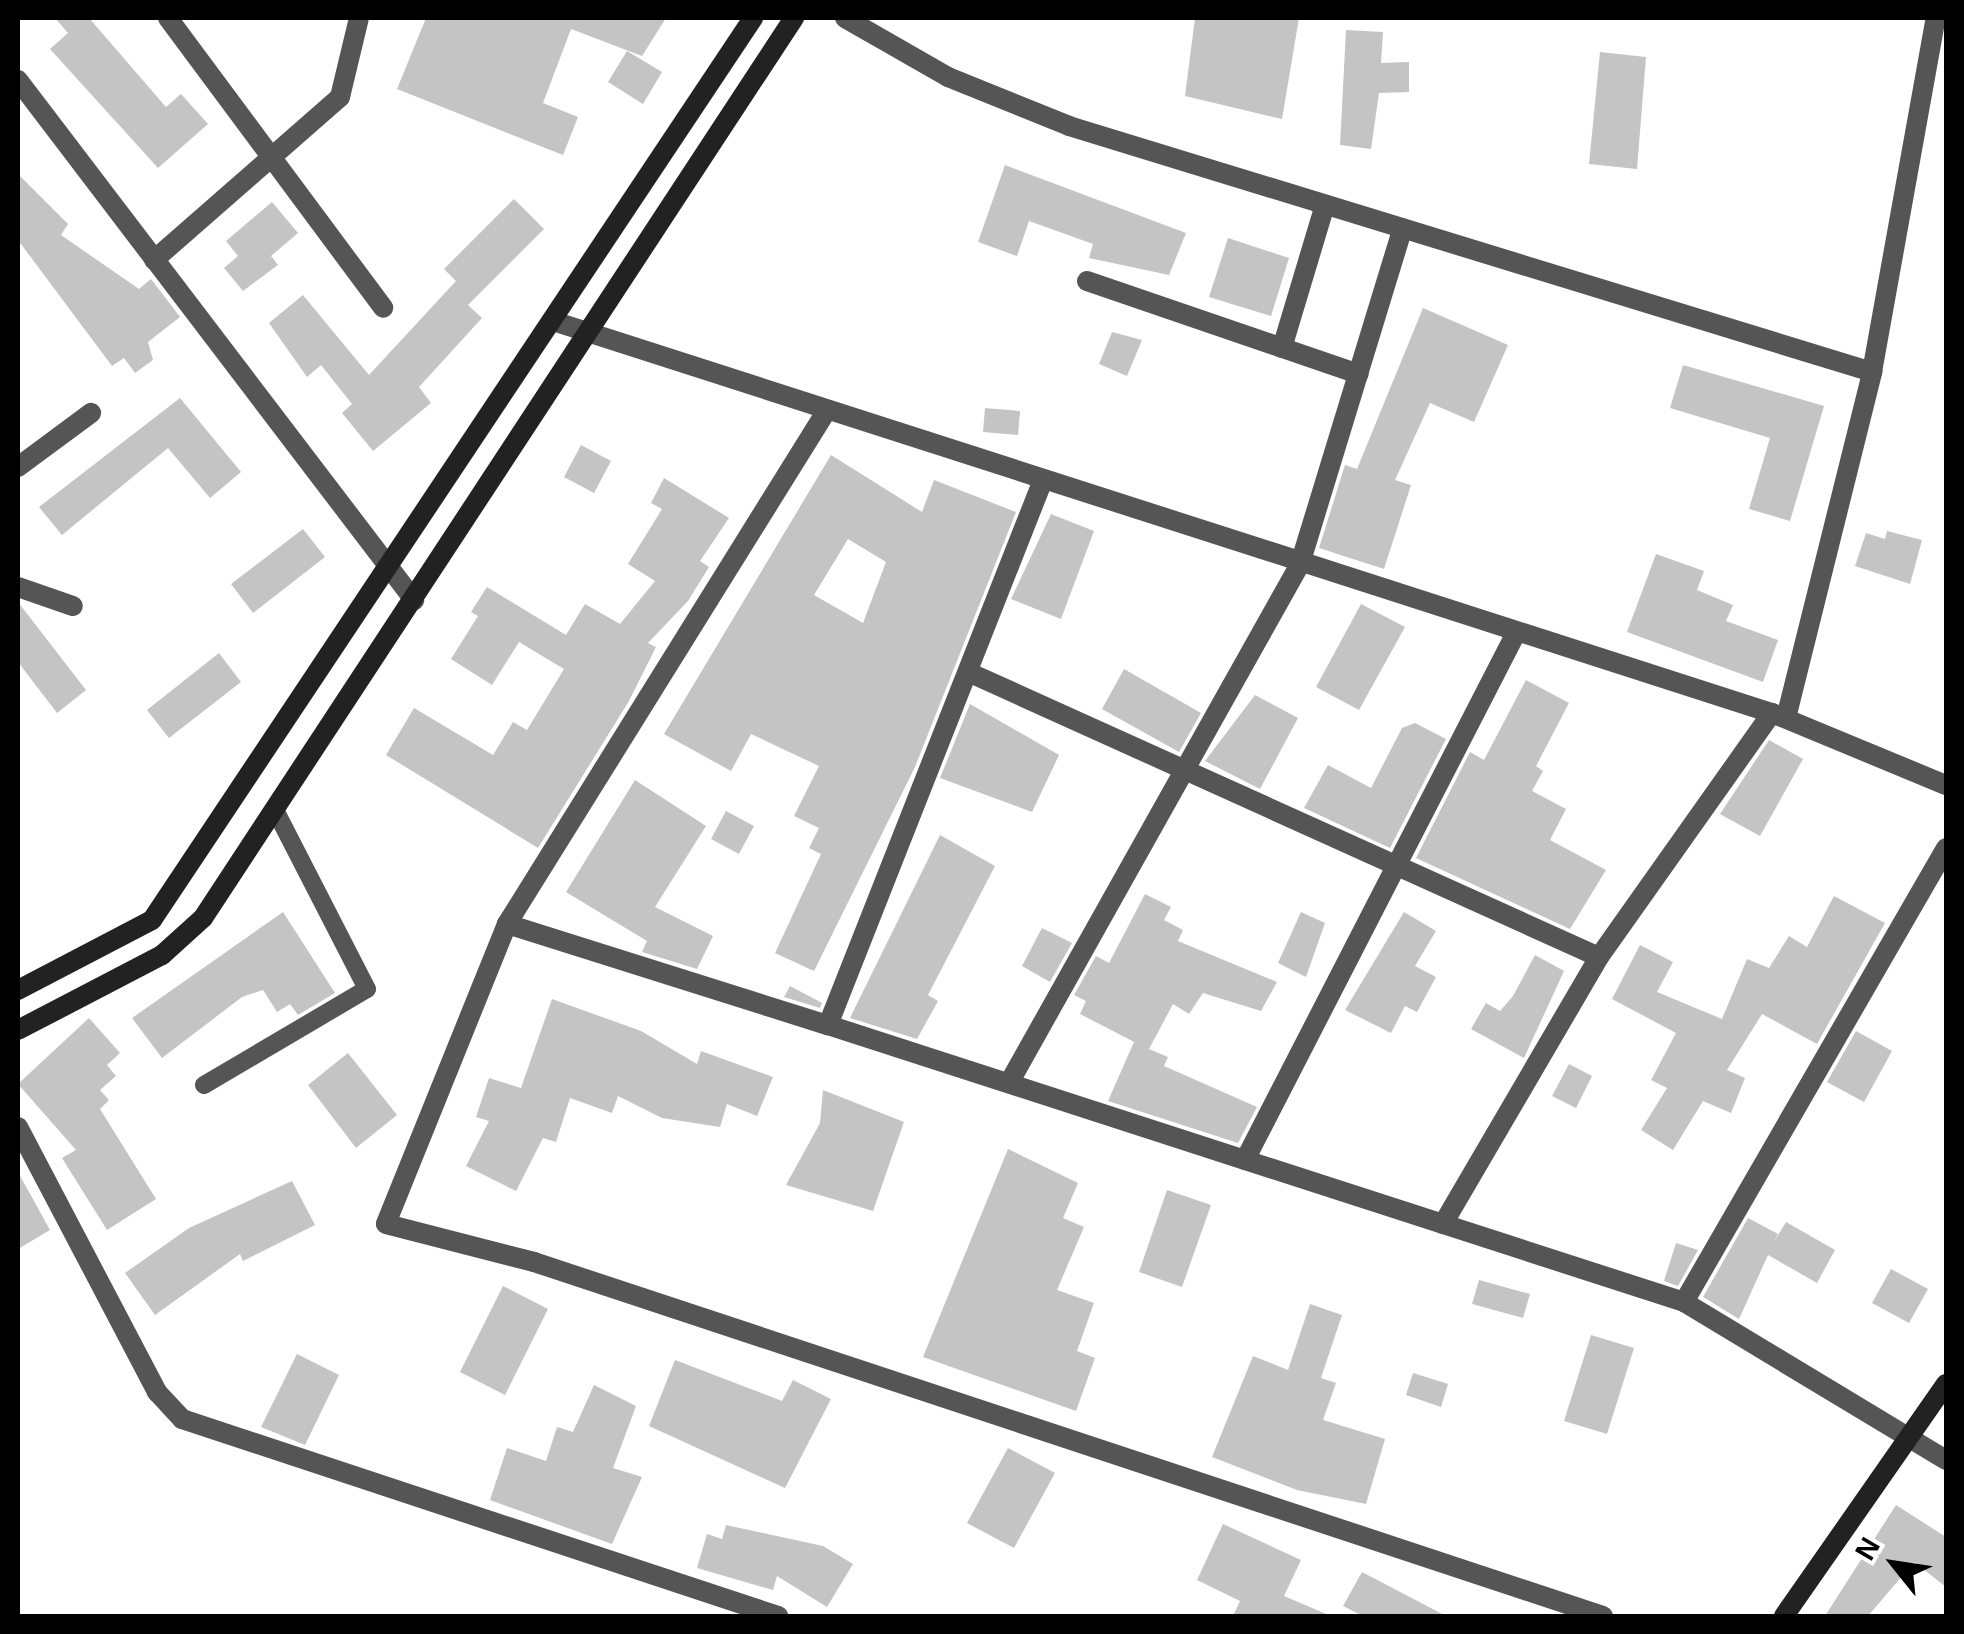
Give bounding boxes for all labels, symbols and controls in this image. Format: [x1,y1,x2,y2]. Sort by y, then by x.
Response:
north arrow [1844,1514,1944,1614]
text: N [1849,1532,1886,1565]

